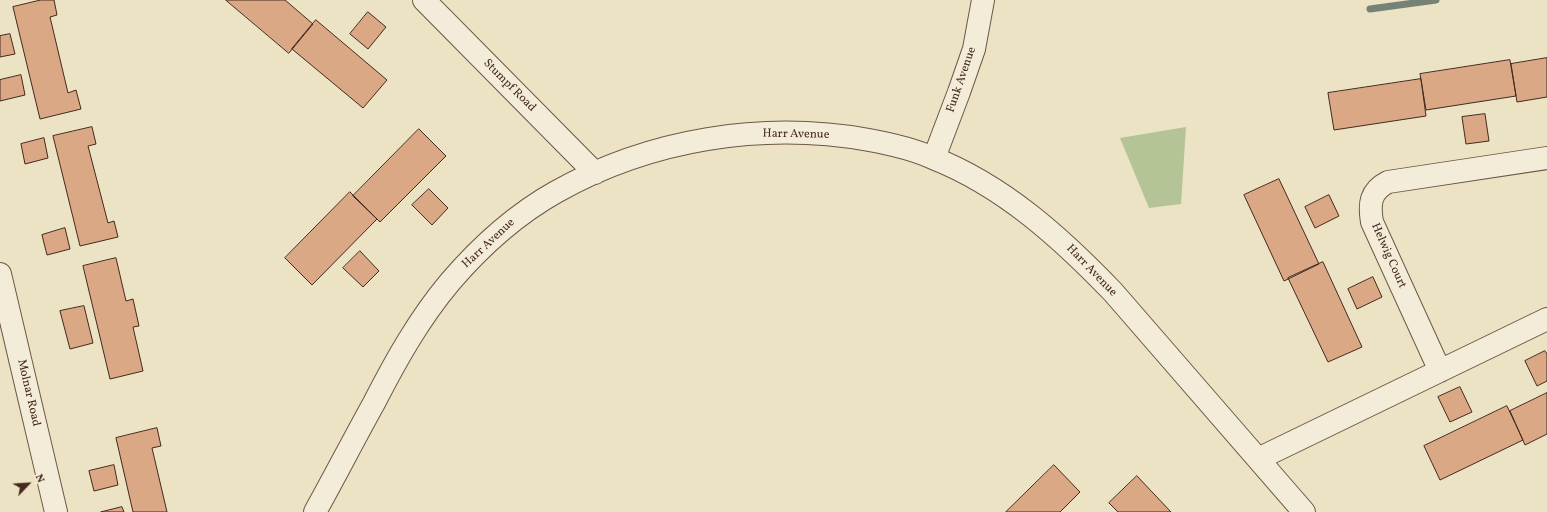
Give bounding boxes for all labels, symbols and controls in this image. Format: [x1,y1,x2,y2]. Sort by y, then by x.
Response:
street label: Funk Avenue [944,45,980,115]
street label: Stumpf Road [480,57,538,115]
street label: Harr Avenue [763,127,829,143]
street label: Harr Avenue [460,216,518,272]
street label: Helwig Court [1367,221,1409,291]
street label: Harr Avenue [1063,242,1119,300]
street label: Molnar Road [13,358,43,428]
north arrow [8,464,48,504]
text: N [31,472,48,486]

